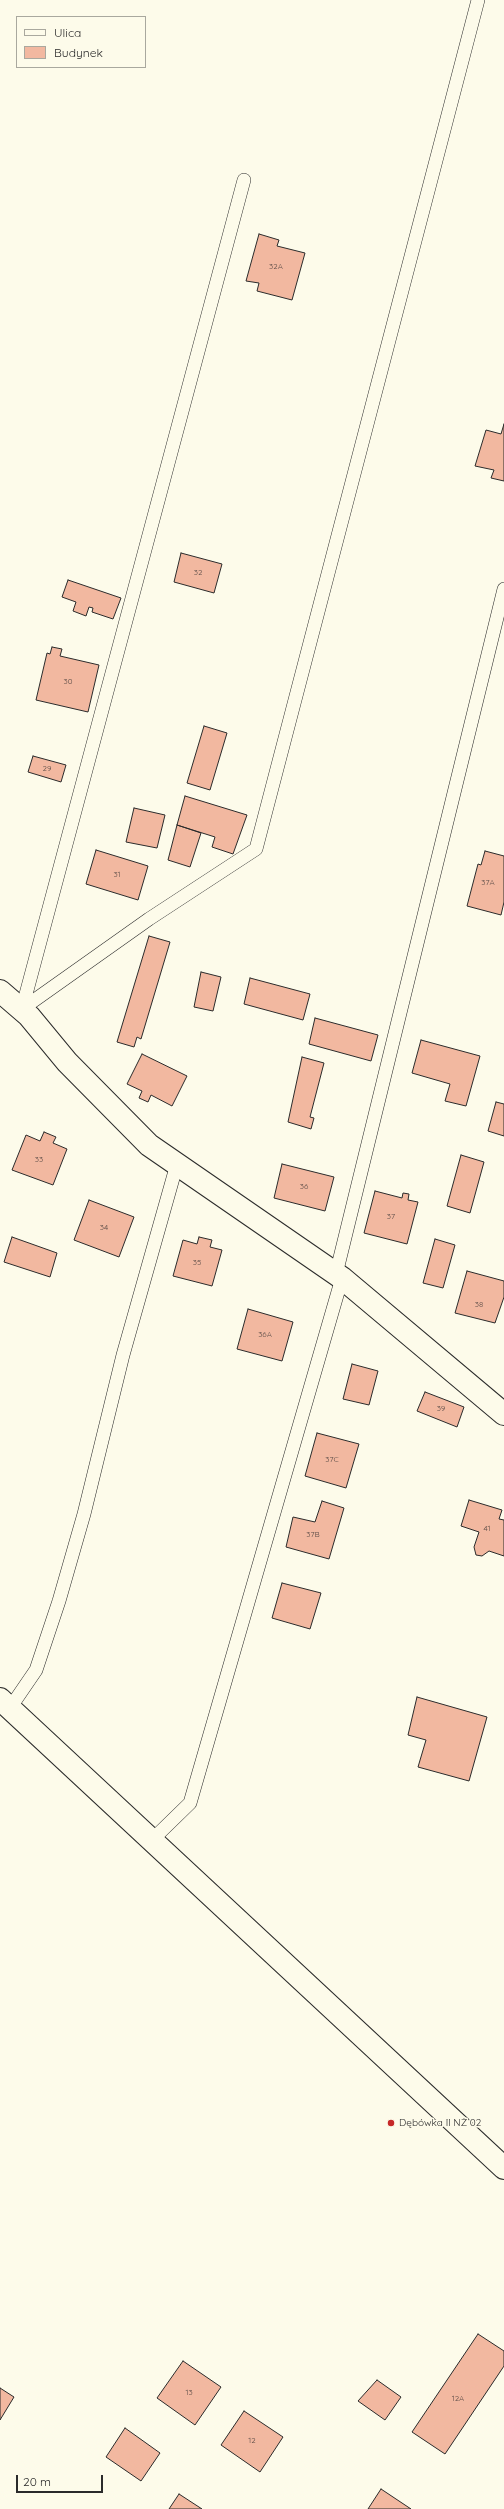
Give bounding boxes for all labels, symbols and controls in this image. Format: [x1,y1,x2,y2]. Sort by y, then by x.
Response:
legend [16,16,146,68]
text: Ulica [54,25,81,40]
text: Budynek [54,45,103,60]
house number: 32A [269,262,283,272]
house number: 32 [194,568,202,578]
house number: 30 [64,677,72,687]
house number: 29 [43,764,51,774]
house number: 31 [113,870,121,880]
house number: 37A [481,878,495,888]
house number: 33 [35,1155,43,1165]
house number: 36 [300,1182,308,1192]
house number: 37 [387,1212,395,1222]
house number: 34 [100,1223,108,1233]
house number: 35 [193,1258,201,1268]
house number: 38 [475,1300,483,1310]
house number: 36A [258,1330,272,1340]
house number: 39 [437,1404,445,1414]
house number: 37C [325,1455,339,1465]
house number: 41 [483,1524,491,1534]
house number: 37B [306,1530,320,1540]
place label: Dębówka II NŻ 02 [399,2117,481,2129]
marker: Dębówka II NŻ 02 [386,2118,396,2128]
house number: 13 [185,2388,193,2398]
house number: 12A [452,2394,464,2404]
house number: 12 [248,2436,256,2446]
scale bar [18,2467,105,2493]
text: 20 m [23,2474,51,2489]

